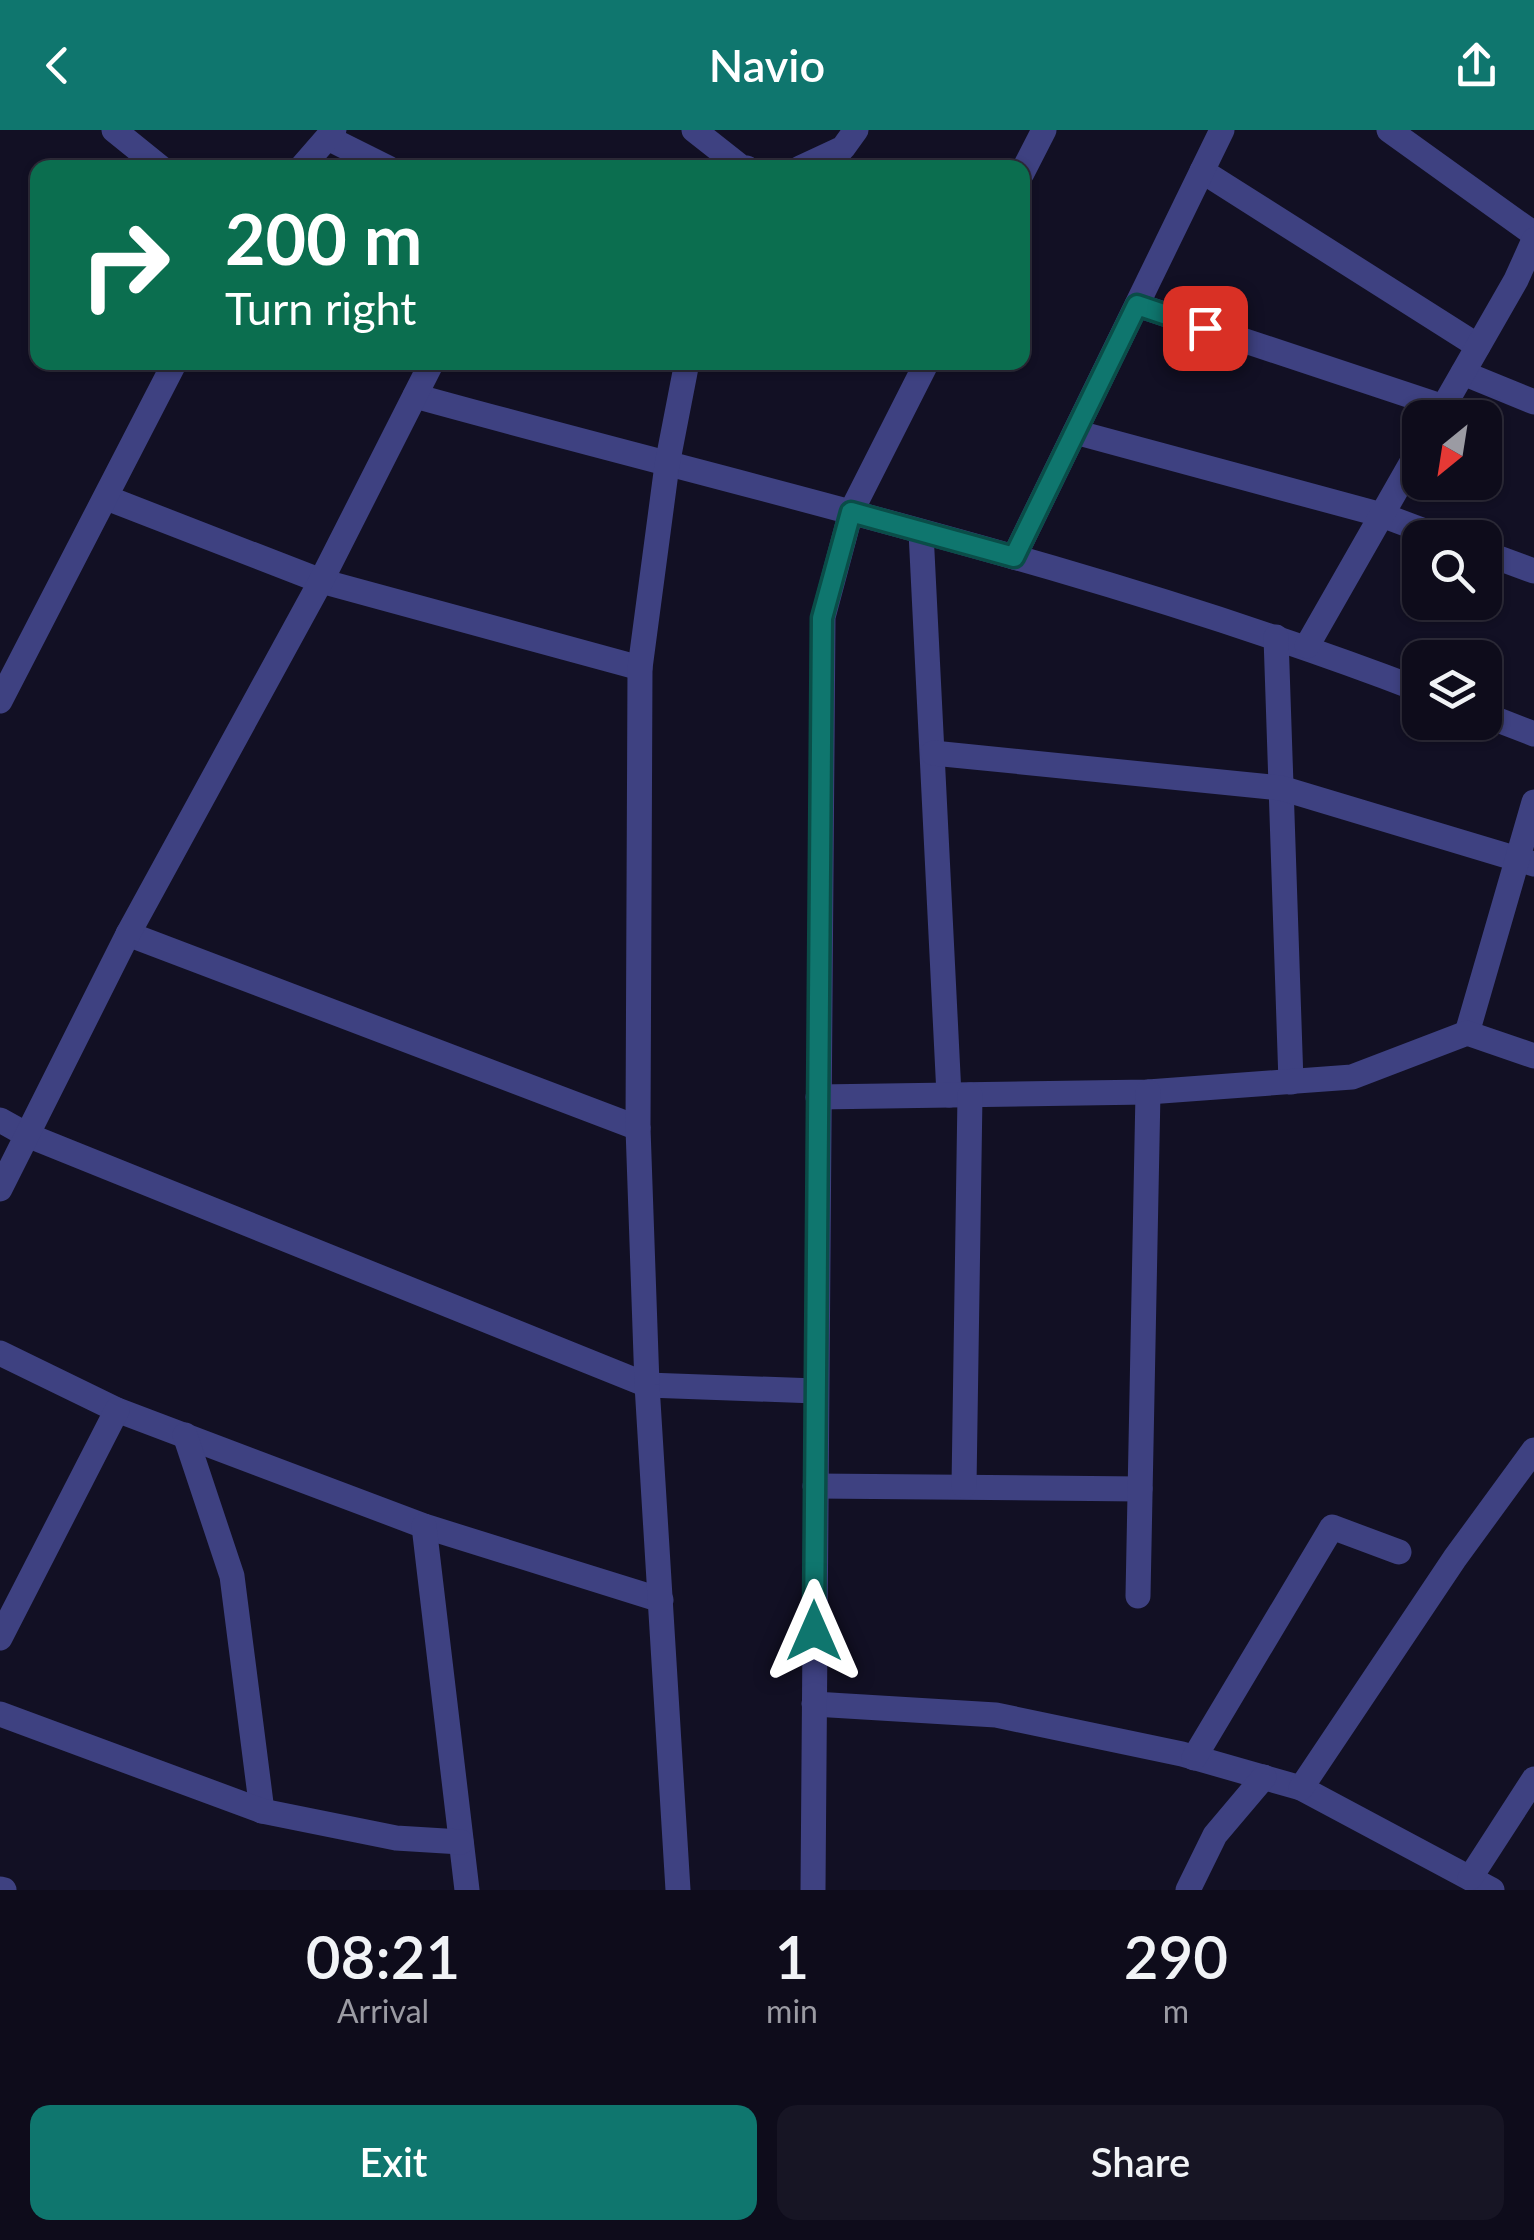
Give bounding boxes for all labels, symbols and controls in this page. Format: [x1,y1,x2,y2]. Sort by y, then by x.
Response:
icon: back [30,38,85,93]
text: Navio [709,38,825,92]
icon: share [1449,38,1504,93]
text: 200 m [225,196,422,280]
icon: right [60,200,190,330]
text: Turn right [225,281,416,335]
pin [1163,286,1248,371]
icon: arrive [1178,301,1233,356]
north arrow [1402,400,1502,500]
map controls [1402,400,1502,740]
button: search [1402,520,1502,620]
button: layers [1402,640,1502,740]
position arrow [762,1579,866,1683]
text: 08:21 [306,1920,460,1992]
text: 1 [775,1920,809,1992]
text: 290 [1124,1920,1228,1992]
text: Arrival [337,1991,429,2030]
text: min [766,1991,818,2030]
text: m [1163,1991,1189,2030]
button: Exit [30,2105,757,2220]
button: Share [777,2105,1504,2220]

